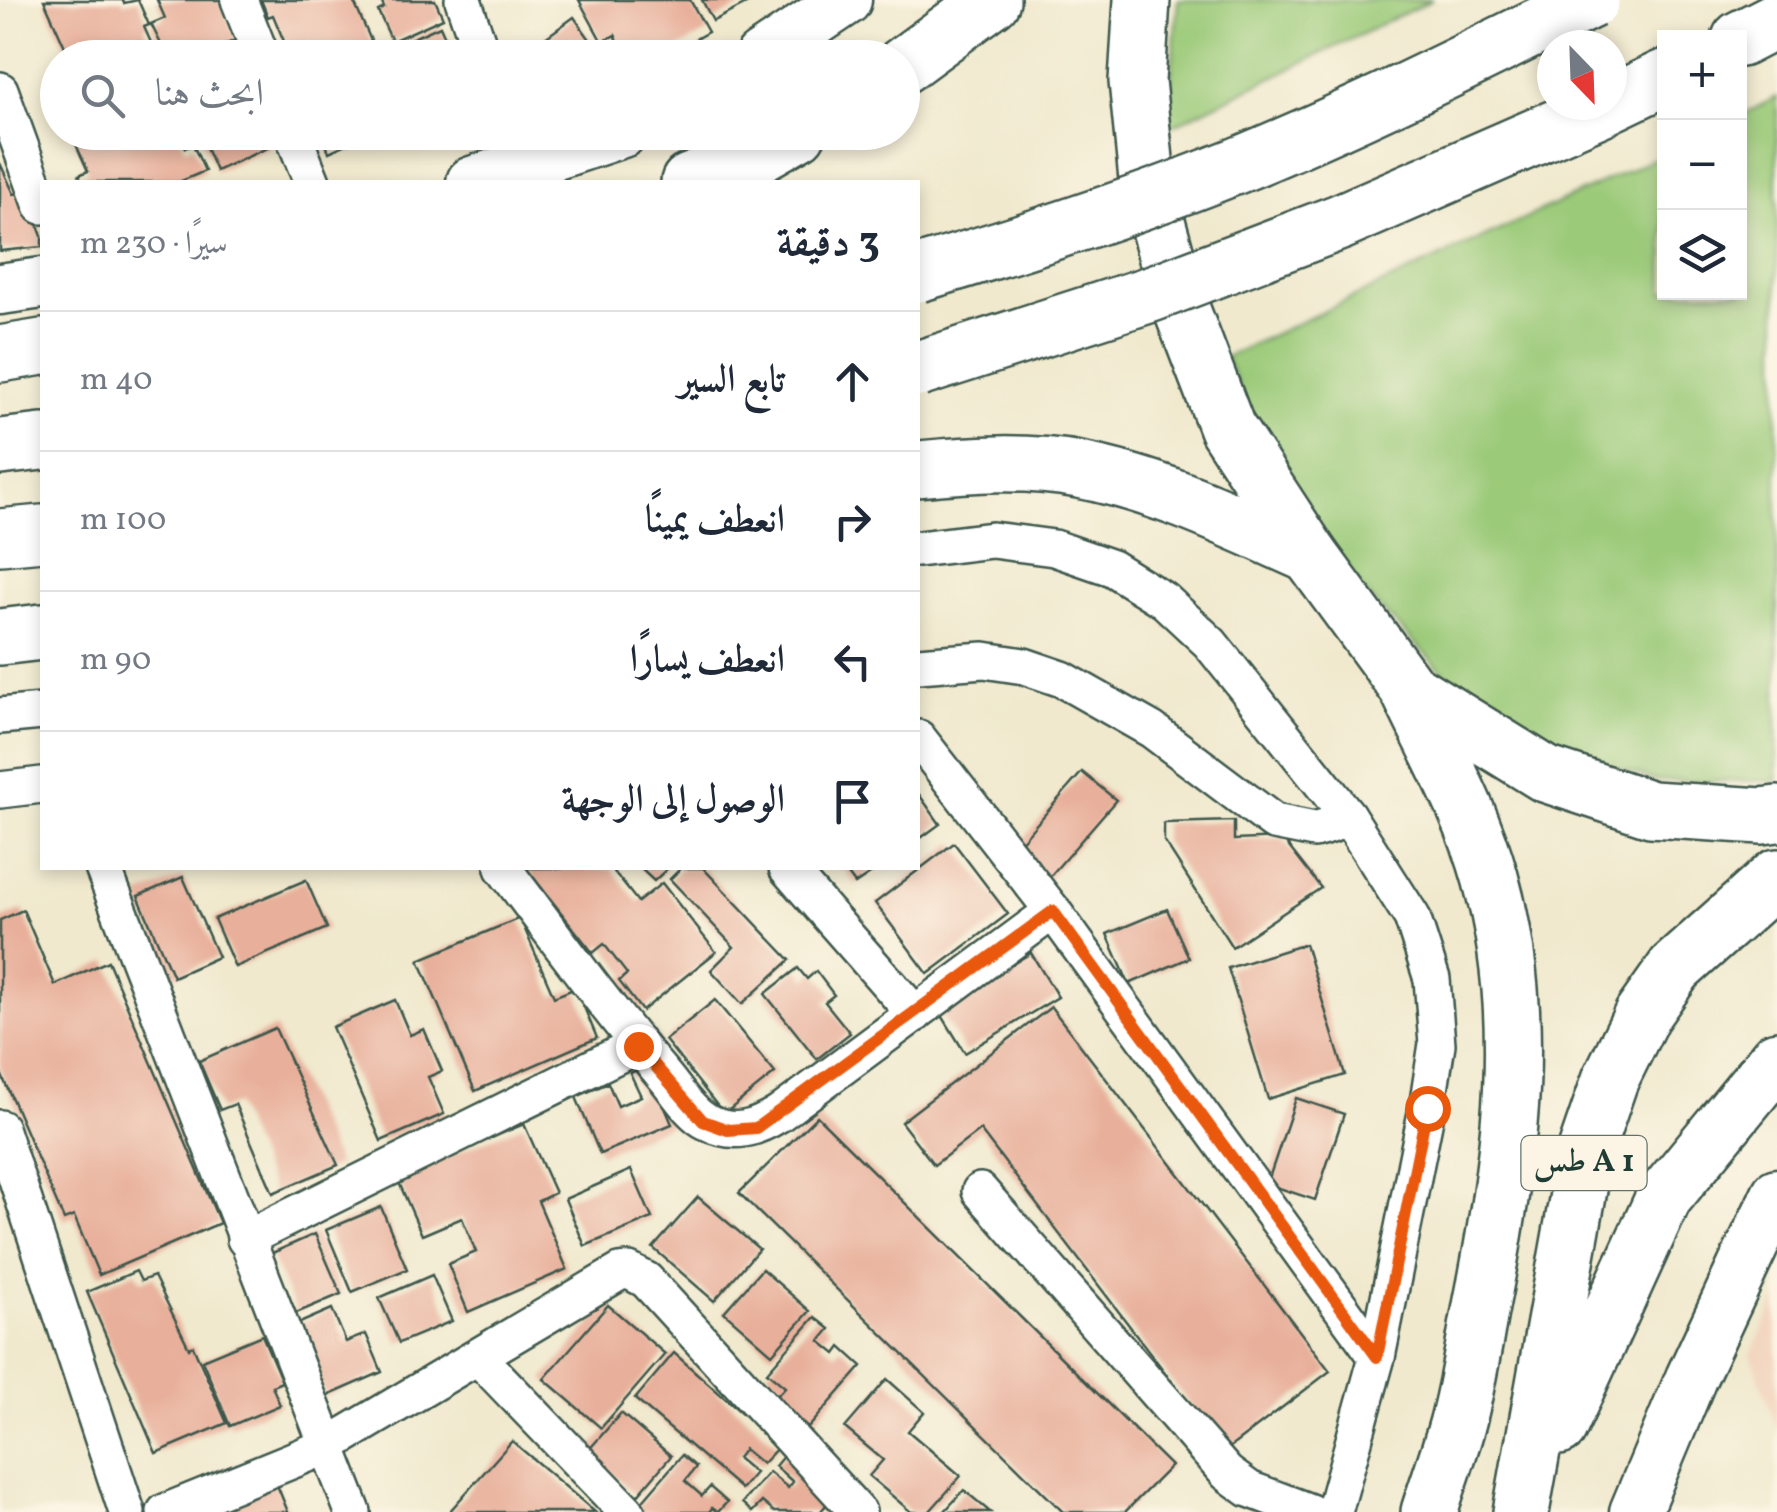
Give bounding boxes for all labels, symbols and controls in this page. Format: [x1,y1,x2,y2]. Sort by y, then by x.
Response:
north arrow [1537,30,1627,120]
map controls [1657,30,1747,300]
button: + [1657,30,1747,120]
search box [40,40,920,150]
icon: search [75,68,130,123]
text: ابحث هنا [155,69,264,122]
button: − [1657,120,1747,210]
button: layers [1657,210,1747,300]
text: 3 دقيقة [777,215,880,274]
text: سيرًا · 230 m [80,223,228,267]
icon: ahead [825,354,880,409]
text: تابع السير [678,355,785,408]
text: 40 m [80,359,152,403]
icon: right [825,494,880,549]
text: انعطف يمينًا [645,495,785,548]
text: 100 m [80,499,166,543]
icon: left [825,634,880,689]
text: انعطف يسارًا [630,635,785,688]
text: 90 m [80,639,151,683]
icon: arrive [825,774,880,829]
text: الوصول إلى الوجهة [562,775,785,828]
route end [616,1024,662,1070]
route start [1405,1086,1451,1132]
road number: طس A 1 [1522,1136,1646,1190]

